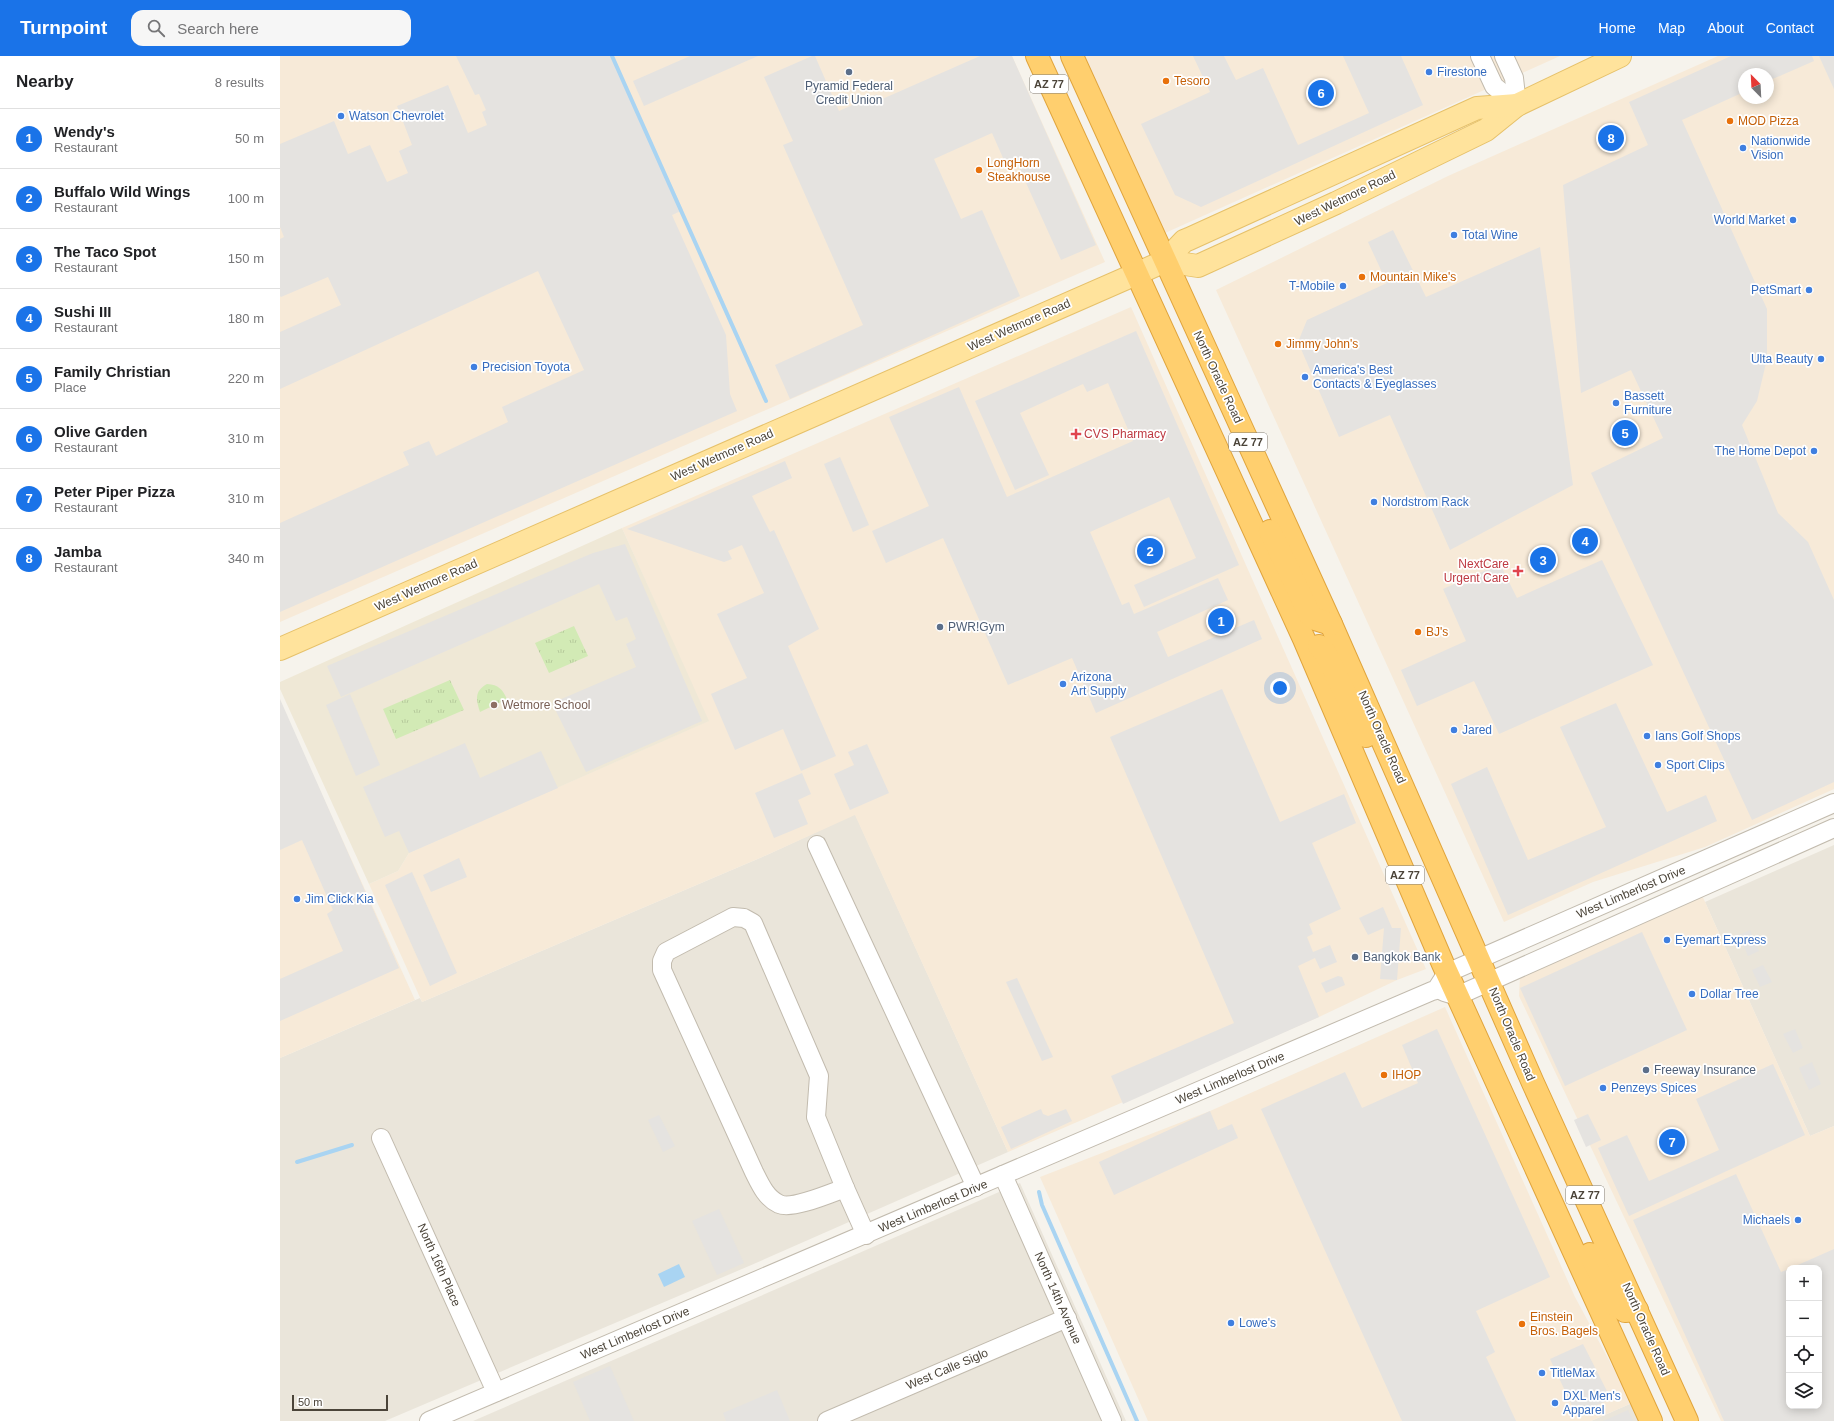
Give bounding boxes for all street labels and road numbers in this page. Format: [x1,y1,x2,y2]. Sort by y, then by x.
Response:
road number: AZ 77 [1030,75,1068,93]
street label: West Wetmore Road [1292,167,1398,229]
street label: West Wetmore Road [965,296,1073,354]
street label: North Oracle Road [1191,329,1245,425]
street label: West Wetmore Road [668,426,776,484]
road number: AZ 77 [1229,433,1267,451]
street label: West Wetmore Road [372,556,480,614]
street label: North Oracle Road [1355,688,1409,786]
street label: West Limberlost Drive [1574,863,1688,921]
road number: AZ 77 [1386,866,1424,884]
street label: North Oracle Road [1486,985,1538,1083]
street label: West Limberlost Drive [1173,1049,1287,1107]
street label: West Limberlost Drive [876,1177,990,1235]
road number: AZ 77 [1566,1186,1604,1204]
street label: North 16th Place [414,1221,464,1309]
street label: North 14th Avenue [1031,1250,1085,1346]
street label: North Oracle Road [1619,1280,1673,1378]
street label: West Limberlost Drive [578,1304,692,1362]
street label: West Calle Siglo [904,1345,990,1393]

